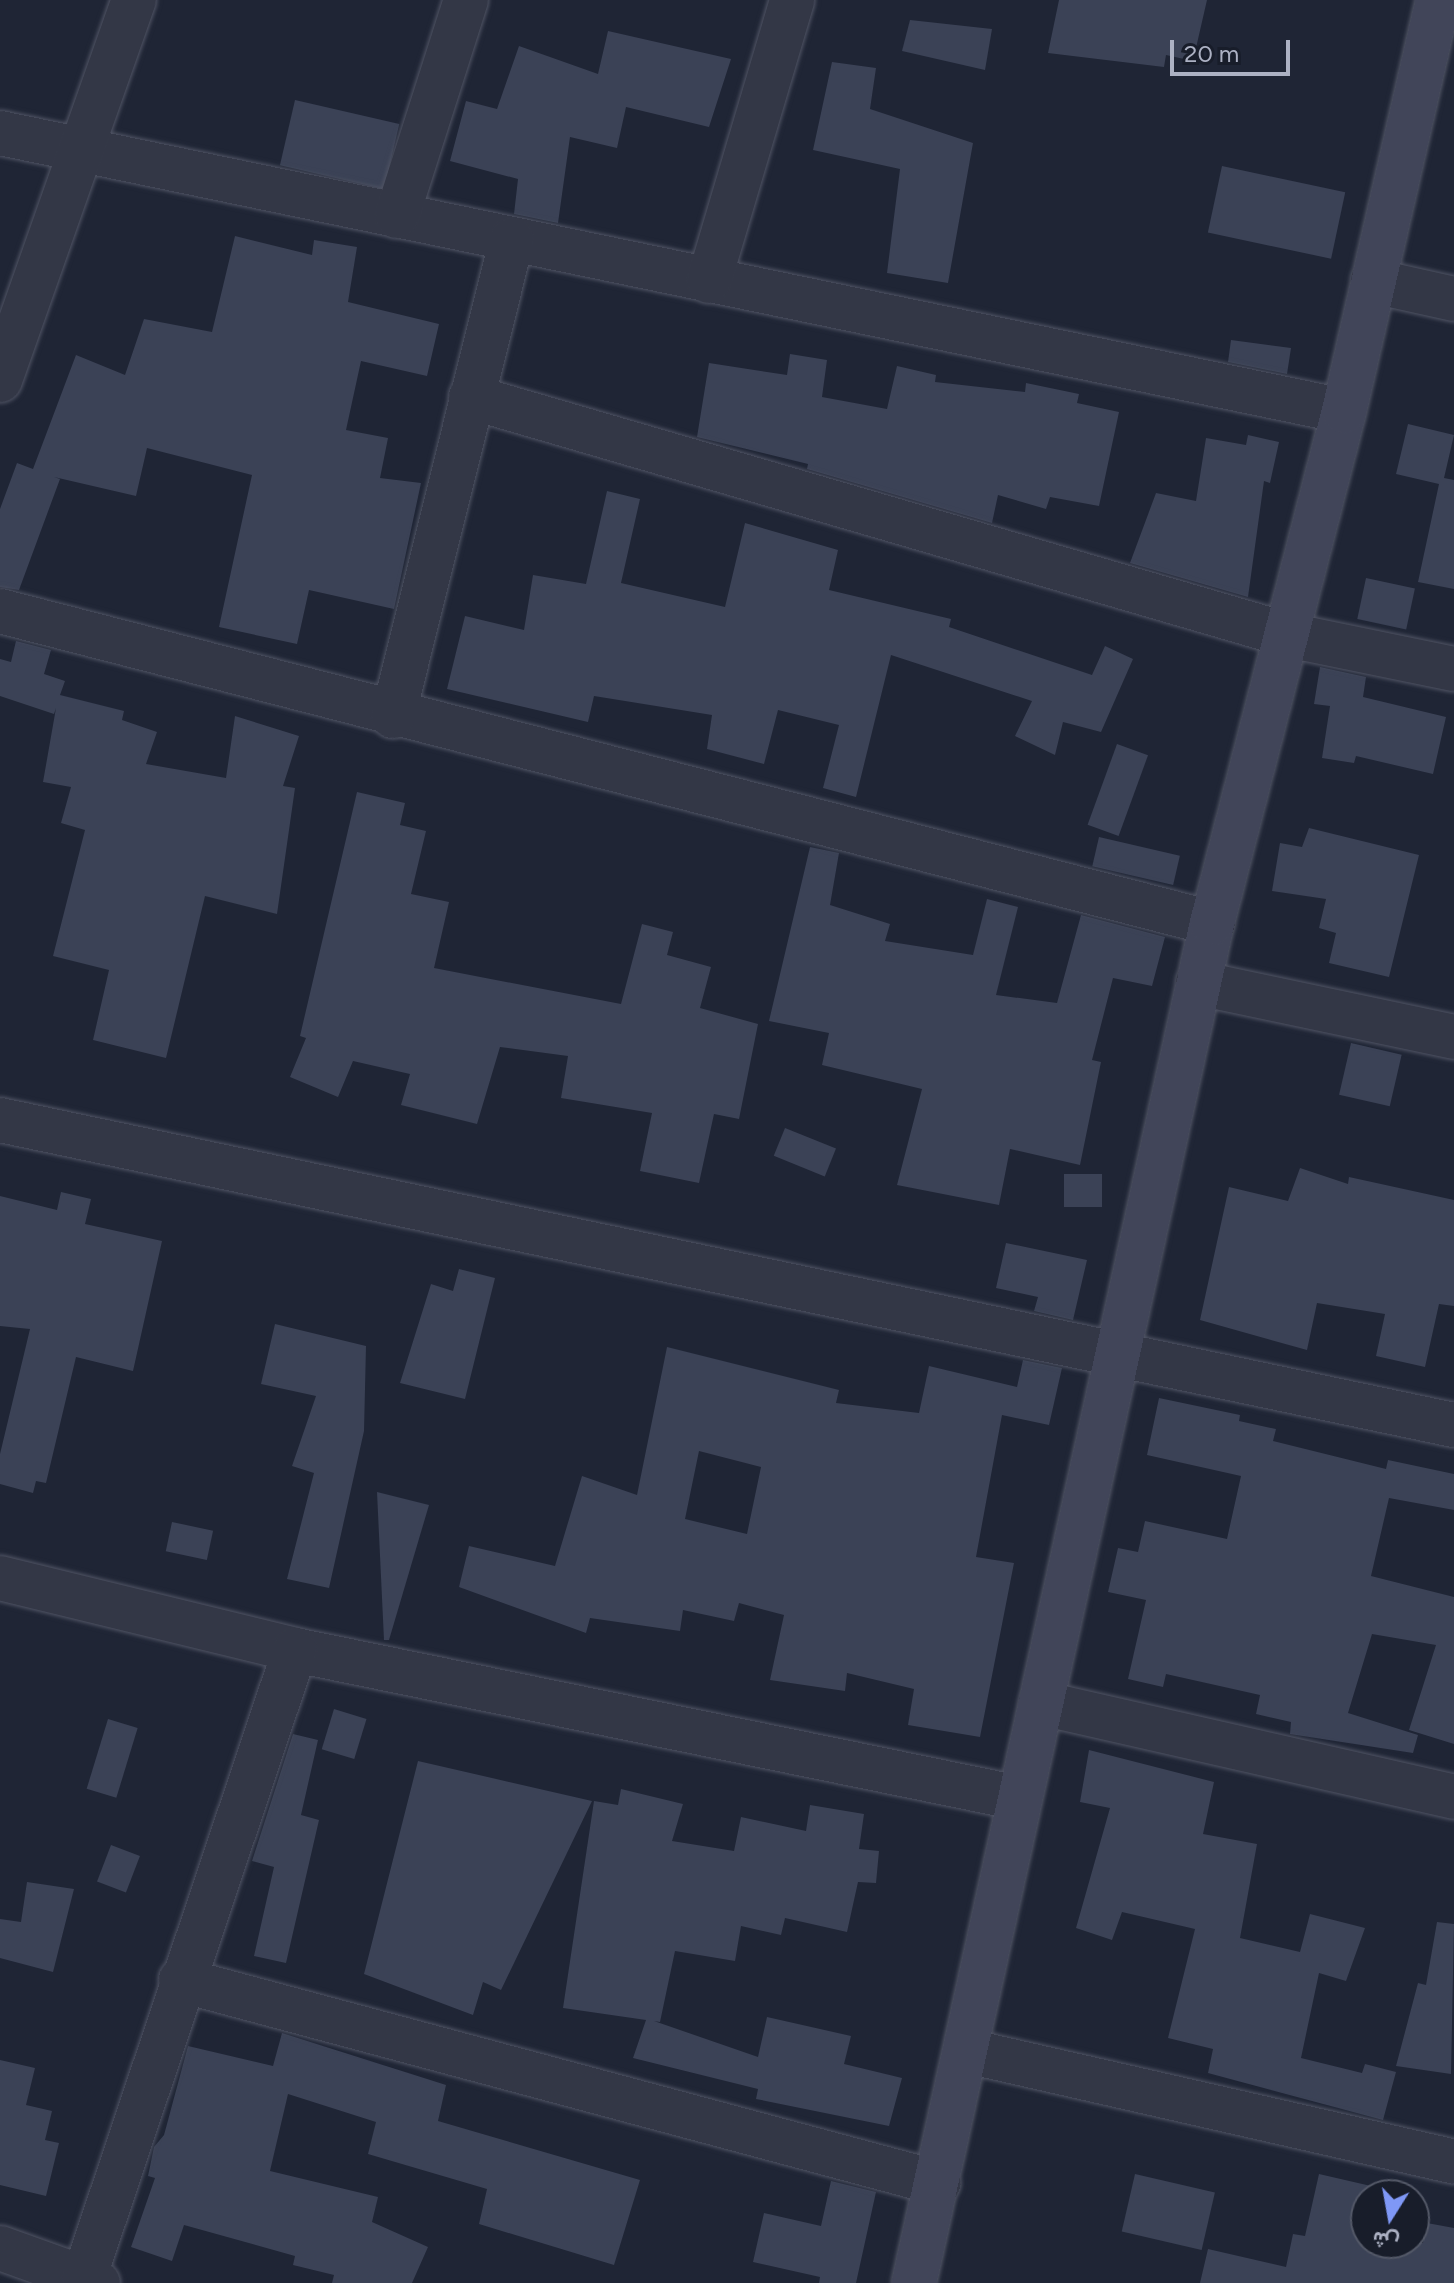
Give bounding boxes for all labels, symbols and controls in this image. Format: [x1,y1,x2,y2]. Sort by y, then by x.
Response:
scale bar [1174,24,1294,74]
text: 20 m [1184,39,1239,68]
north arrow [1350,2179,1430,2259]
text: ش [1370,2225,1401,2257]

